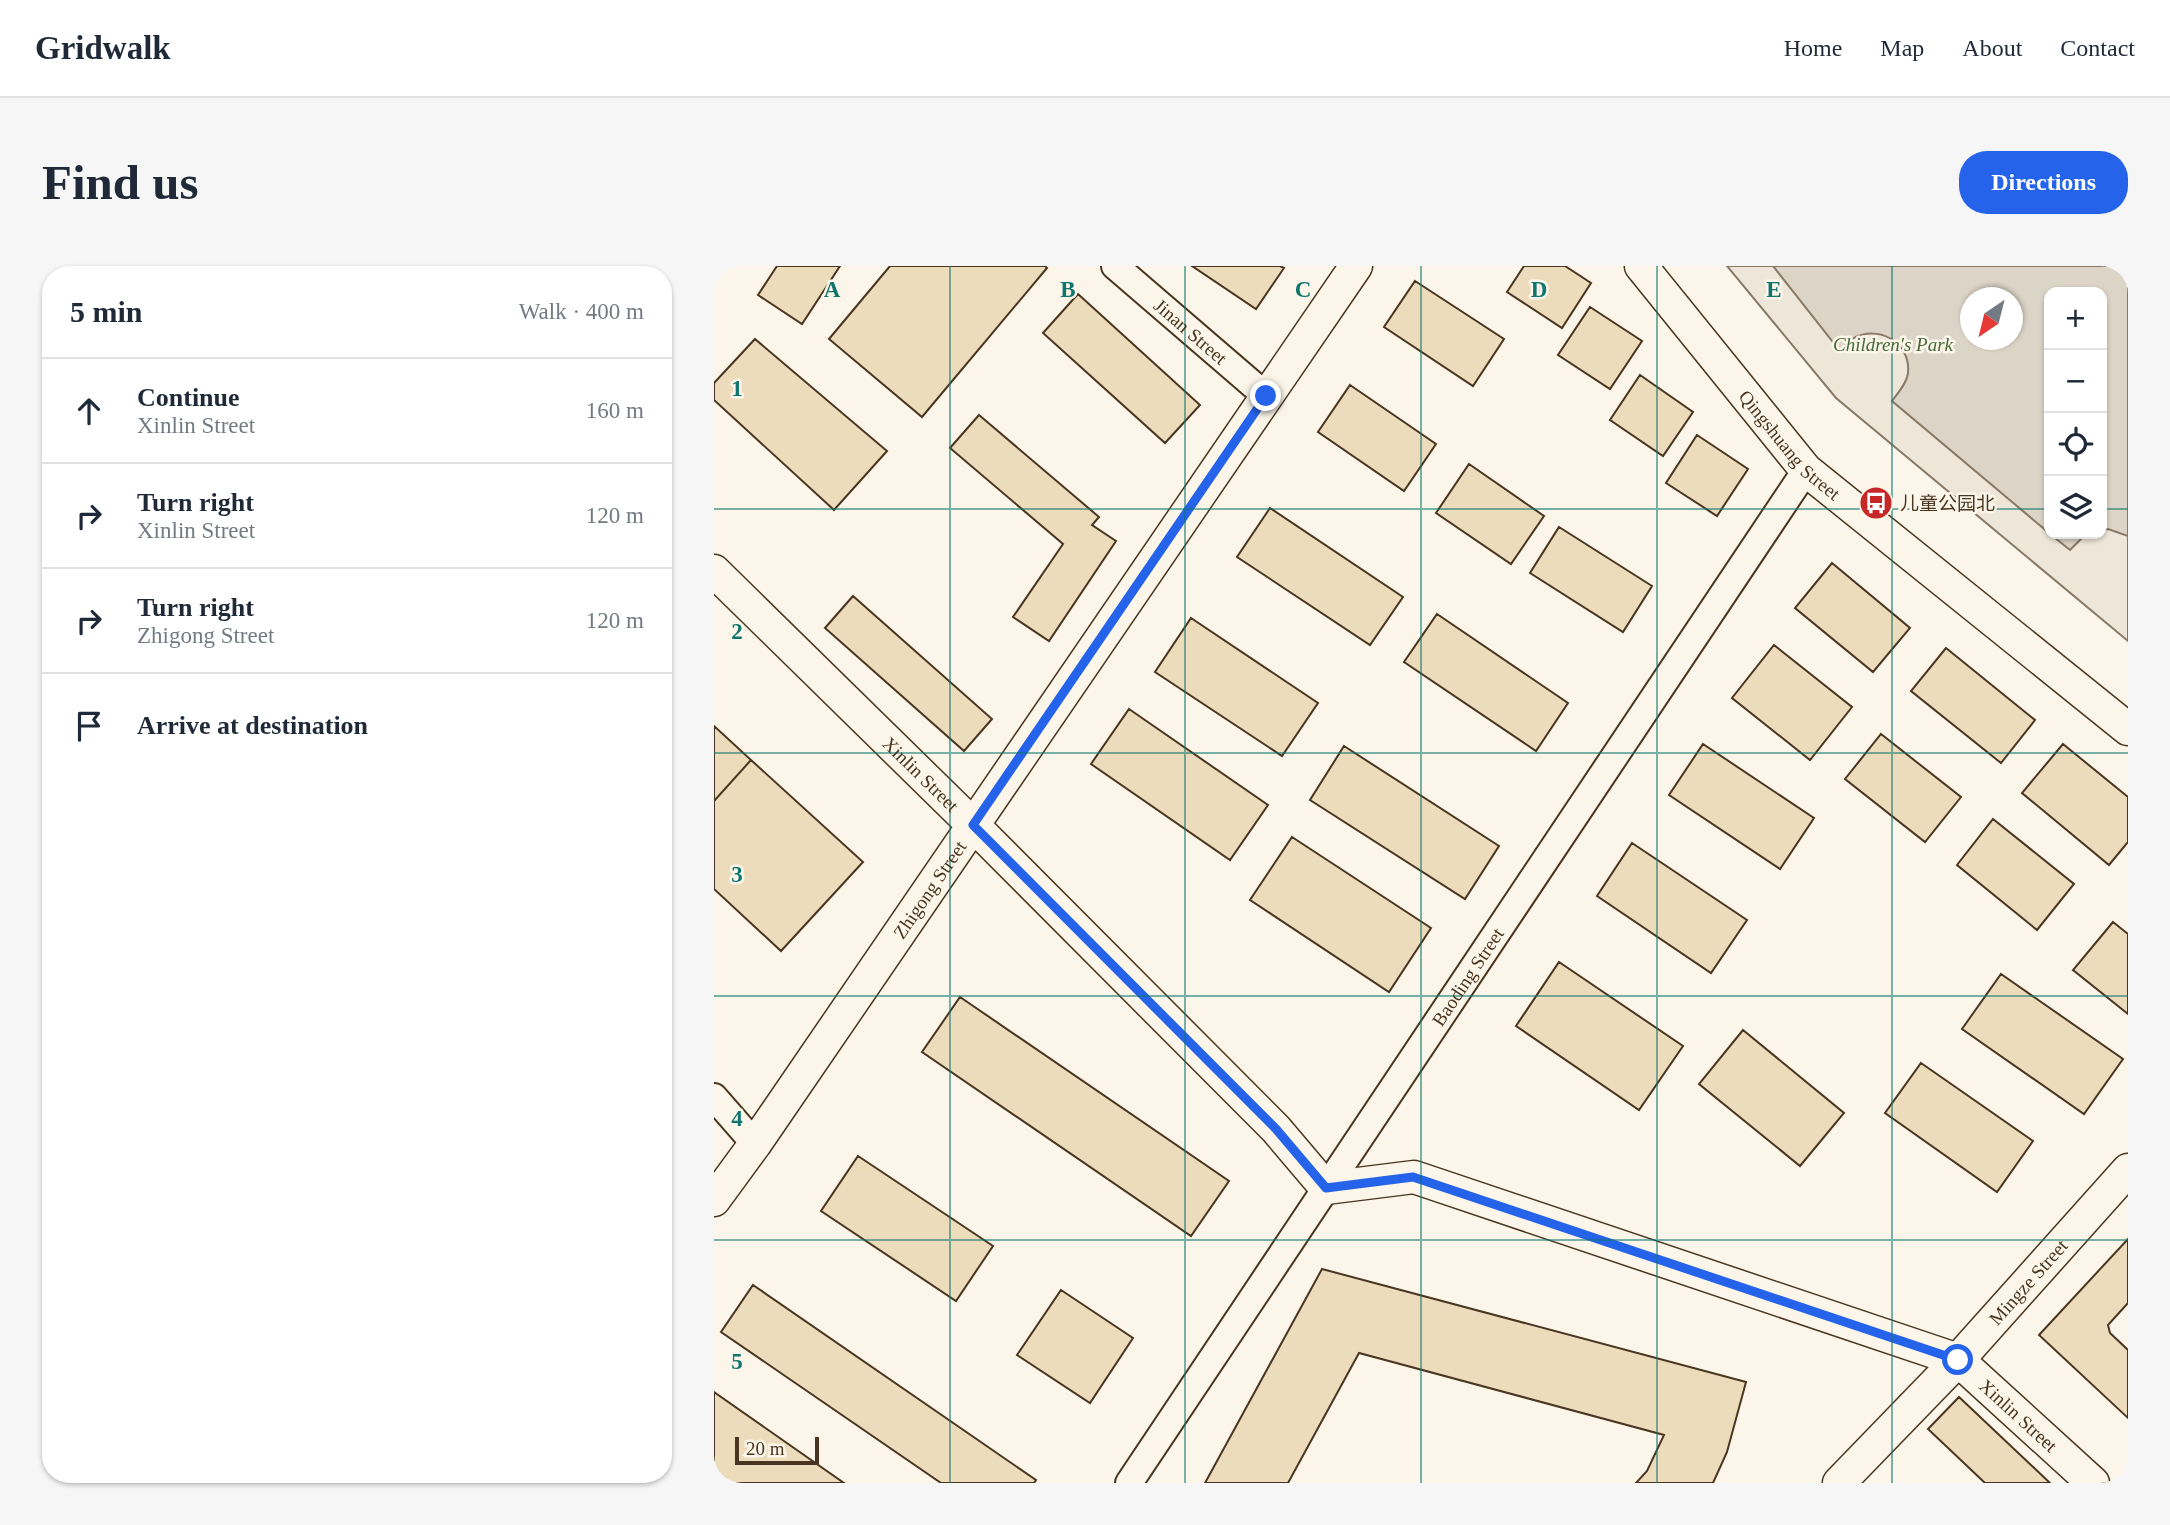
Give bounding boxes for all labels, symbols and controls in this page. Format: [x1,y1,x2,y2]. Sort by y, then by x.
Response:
text: Gridwalk [35,30,171,66]
text: Home [1784,35,1842,61]
text: Map [1880,35,1924,61]
text: About [1962,35,2022,61]
text: Contact [2060,35,2135,61]
button: Directions [1959,151,2128,214]
text: Find us [42,155,199,210]
text: A [824,277,841,302]
text: B [1060,277,1076,302]
text: C [1295,277,1311,302]
text: D [1531,277,1547,302]
text: E [1766,277,1782,302]
north arrow [1960,287,2023,350]
map controls [2044,287,2107,539]
button: + [2044,287,2107,350]
text: 5 min [70,295,143,328]
street label: Jinan Street [1150,295,1232,369]
text: Walk · 400 m [519,299,644,324]
park label: Children's Park [1833,334,1954,355]
button: − [2044,350,2107,413]
text: 1 [731,376,743,401]
route end [1250,380,1281,411]
text: Continue [137,383,240,412]
street label: Qingshuang Street [1735,386,1845,505]
icon: ahead [70,392,108,430]
text: 160 m [586,398,644,423]
text: Xinlin Street [137,413,255,438]
button: locate [2044,413,2107,476]
button: layers [2044,476,2107,539]
bus stop icon: 儿童公园北 [1857,484,1895,522]
text: Turn right [137,488,254,517]
place label: 儿童公园北 [1900,493,1995,514]
icon: right [70,497,108,535]
text: 120 m [586,503,644,528]
text: Xinlin Street [137,518,255,543]
text: Turn right [137,593,254,622]
icon: right [70,602,108,640]
text: 120 m [586,608,644,633]
text: 2 [731,619,743,644]
text: Zhigong Street [137,623,274,648]
icon: arrive [70,707,108,745]
text: Arrive at destination [137,711,368,740]
street label: Xinlin Street [878,733,963,817]
street label: Zhigong Street [889,836,971,942]
text: 3 [731,862,743,887]
street label: Baoding Street [1428,923,1508,1030]
text: 4 [731,1106,743,1131]
street label: Mingze Street [1985,1235,2072,1329]
route start [1942,1344,1973,1375]
text: 5 [731,1349,743,1374]
street label: Xinlin Street [1975,1375,2062,1457]
scale bar [735,1434,819,1466]
text: 20 m [746,1438,785,1459]

